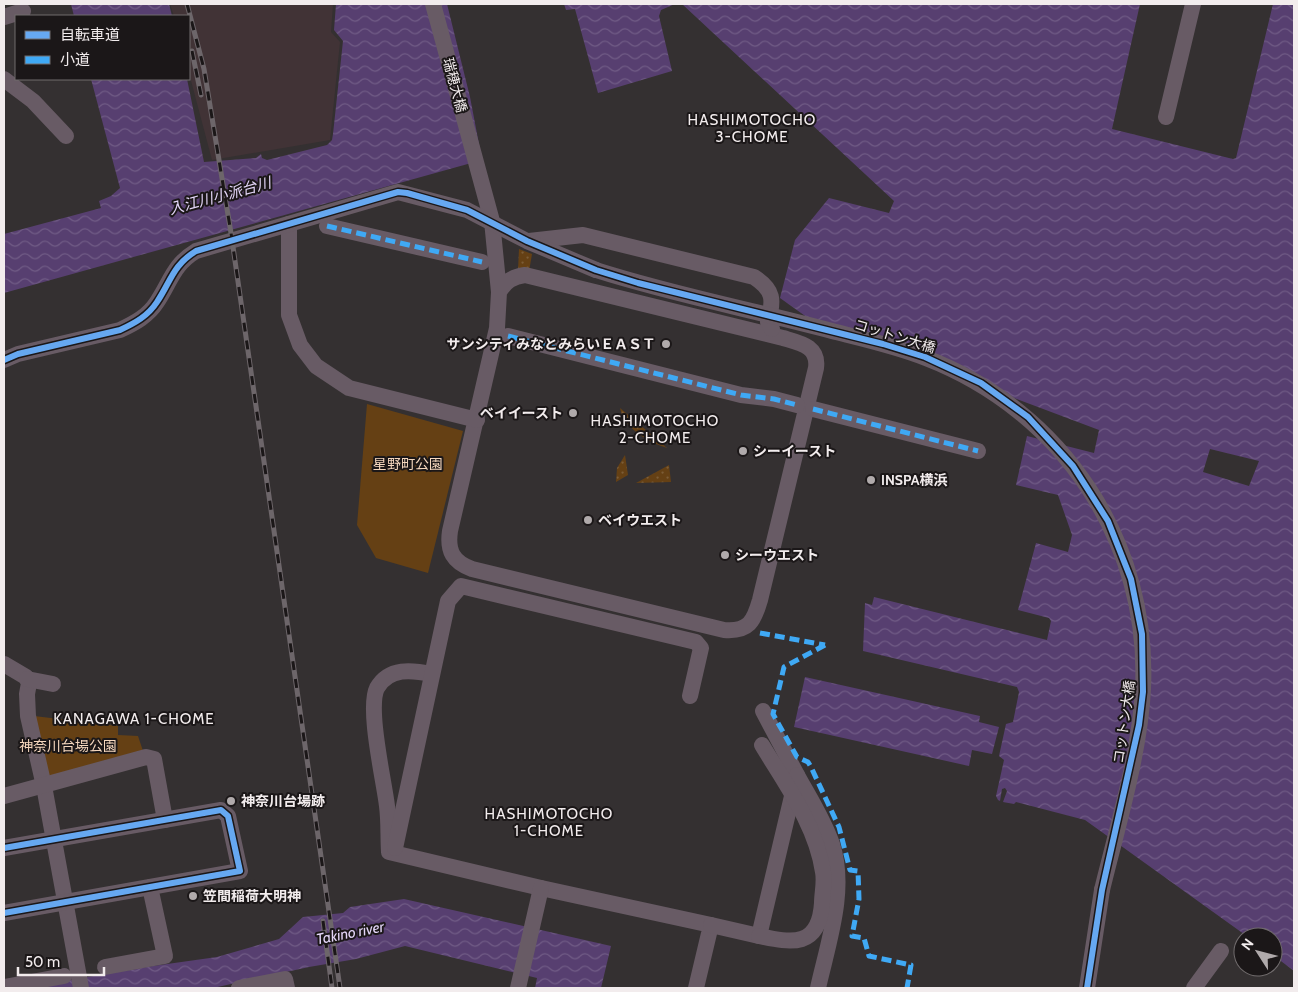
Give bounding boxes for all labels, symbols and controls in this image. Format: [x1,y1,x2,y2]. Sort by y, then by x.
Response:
legend [15,15,190,80]
text: 自転車道 [60,26,120,44]
text: 小道 [60,51,90,69]
street label: 瑞穂大橋 [439,56,471,114]
district label: HASHIMOTOCHO 3-CHOME [688,111,816,146]
water label: 入江川小派台川 [167,173,275,218]
street label: コットン大橋 [852,315,938,357]
place label: サンシティみなとみらいＥＡＳＴ [447,335,656,353]
marker: サンシティみなとみらいＥＡＳＴ [660,338,672,350]
place label: ベイイースト [480,404,563,422]
marker: ベイイースト [567,407,579,419]
district label: HASHIMOTOCHO 2-CHOME [591,412,719,447]
place label: シーイースト [753,442,836,460]
marker: シーイースト [737,445,749,457]
park label: 星野町公園 [373,455,443,473]
place label: INSPA横浜 [881,471,948,489]
marker: INSPA横浜 [865,474,877,486]
place label: ベイウエスト [598,511,682,529]
marker: ベイウエスト [582,514,594,526]
place label: シーウエスト [735,546,819,564]
marker: シーウエスト [719,549,731,561]
street label: コットン大橋 [1109,679,1139,765]
district label: KANAGAWA 1-CHOME [53,710,215,728]
park label: 神奈川台場公園 [19,737,117,755]
place label: 神奈川台場跡 [241,792,325,810]
marker: 神奈川台場跡 [225,795,237,807]
district label: HASHIMOTOCHO 1-CHOME [485,805,613,840]
place label: 笠間稲荷大明神 [203,887,301,905]
marker: 笠間稲荷大明神 [187,890,199,902]
water label: Takino river [315,917,387,948]
north arrow [1233,927,1283,977]
text: N [1237,935,1258,954]
scale bar [18,944,104,976]
text: 50 m [25,953,60,971]

